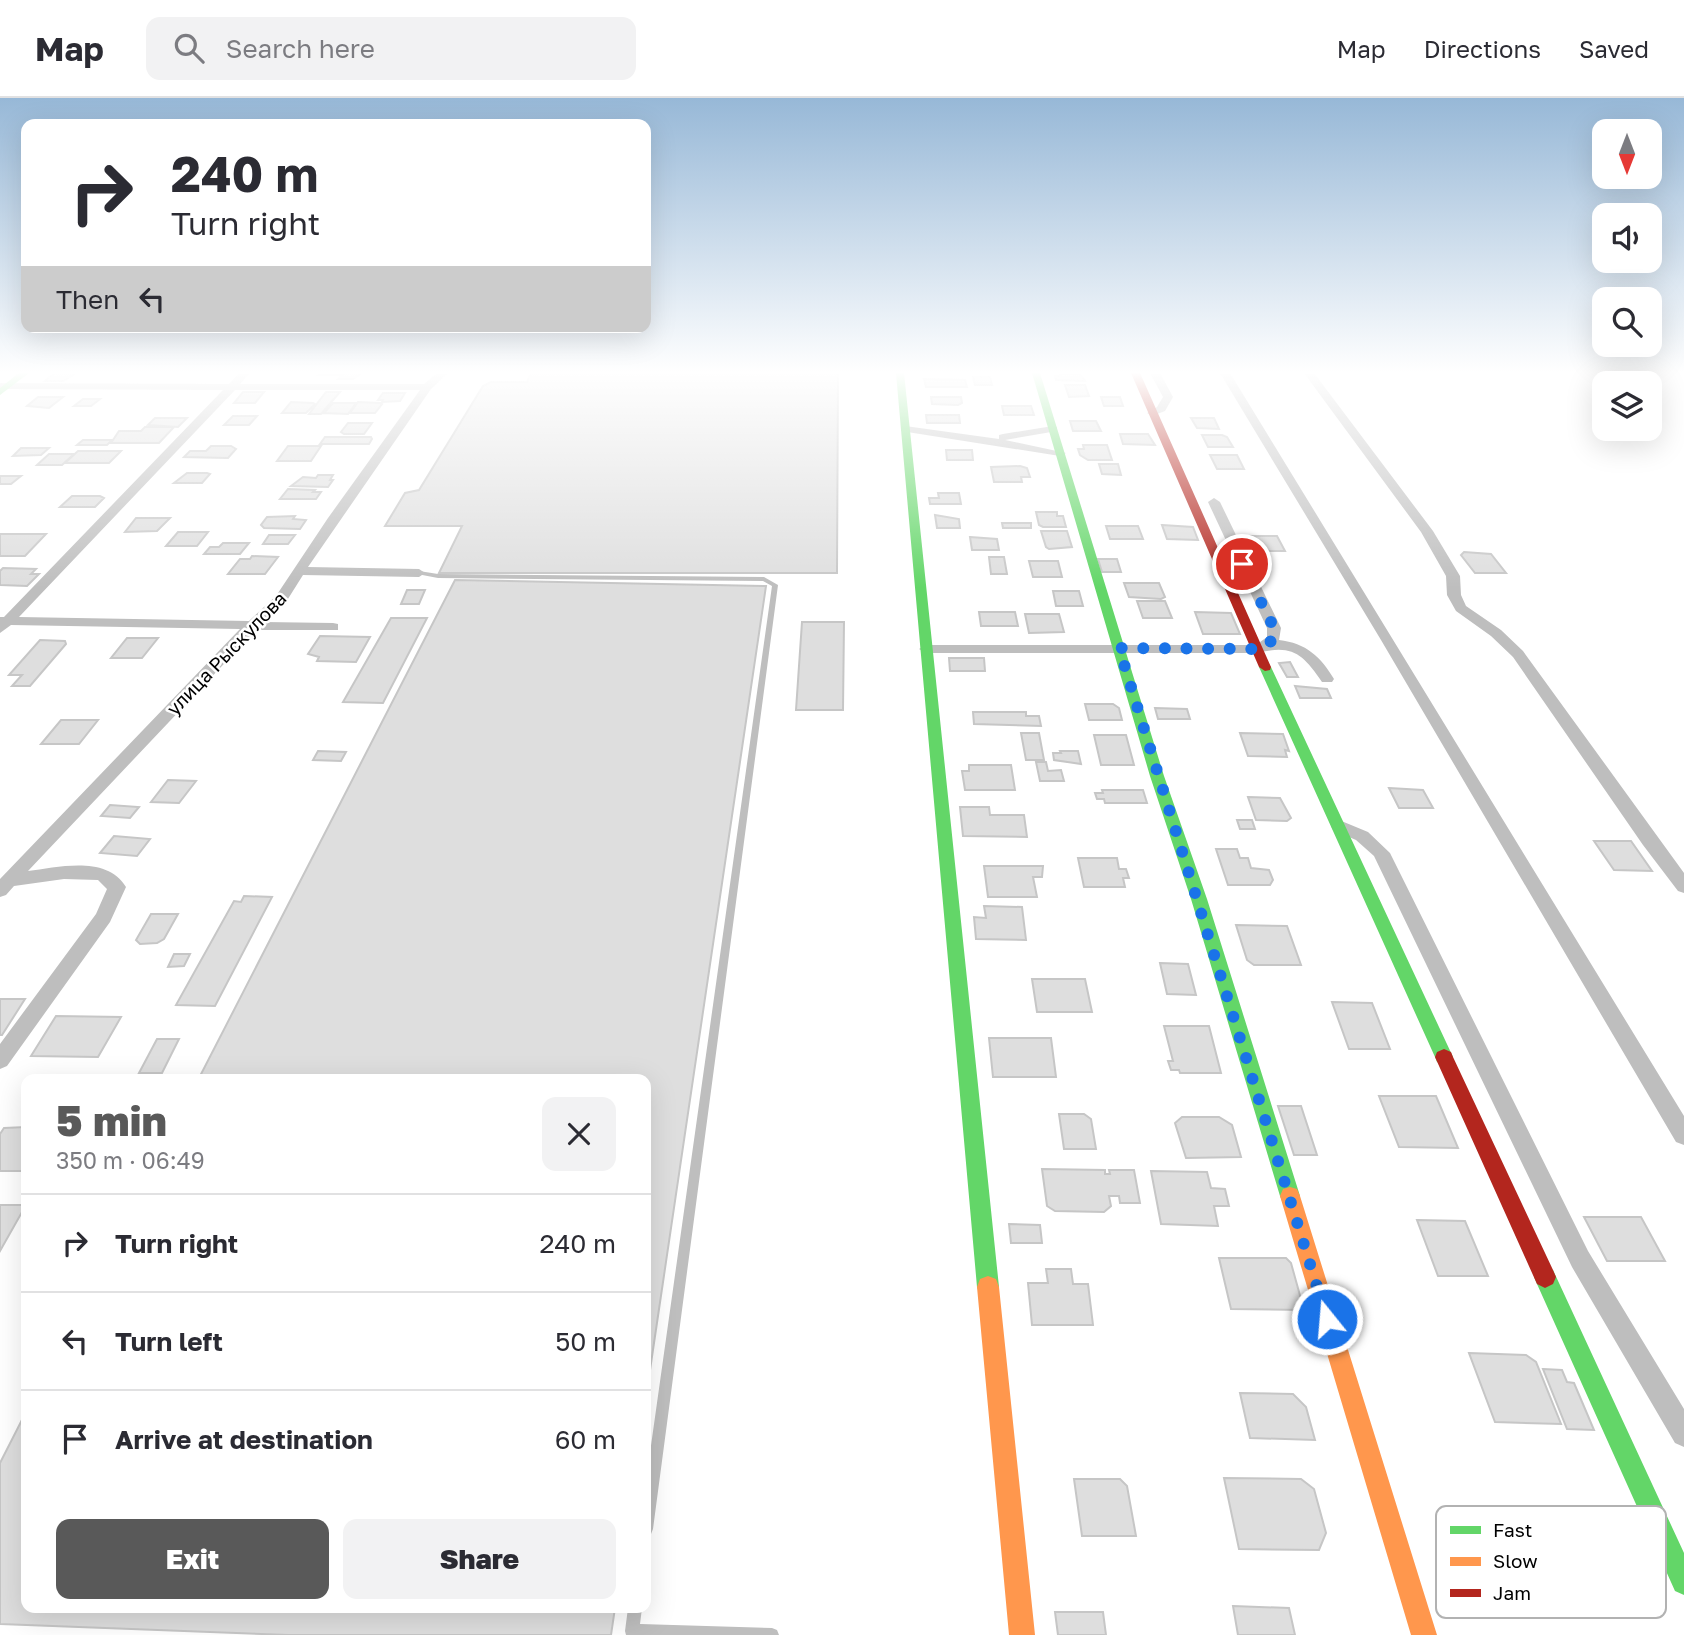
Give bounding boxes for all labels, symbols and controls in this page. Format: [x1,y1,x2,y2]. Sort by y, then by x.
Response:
search box [146,17,636,80]
text: Map [35,29,104,68]
icon: search [170,29,208,67]
text: Search here [226,33,375,64]
text: Map [1337,34,1386,63]
text: Directions [1424,34,1541,63]
text: Saved [1579,34,1649,63]
north arrow [1592,119,1662,189]
map controls [1592,119,1662,441]
text: 240 m [171,144,319,203]
icon: right [56,147,147,238]
button: sound [1592,203,1662,273]
text: Turn right [171,204,320,242]
icon: left [133,280,171,318]
text: Then [56,284,119,315]
button: search [1592,287,1662,357]
button: layers [1592,371,1662,441]
pin [1212,534,1272,594]
icon: arrive [1223,545,1261,583]
street label: улица Рыскулова [161,587,291,719]
text: 5 min [56,1095,167,1145]
button: close [542,1097,616,1171]
text: 350 m · 06:49 [56,1146,205,1174]
icon: right [56,1224,94,1262]
text: Turn right [115,1228,238,1259]
text: 240 m [539,1228,616,1259]
position arrow [1290,1282,1364,1356]
icon: left [56,1322,94,1360]
text: Turn left [115,1326,223,1357]
text: 50 m [555,1326,616,1357]
icon: arrive [56,1420,94,1458]
text: Arrive at destination [115,1424,373,1455]
text: 60 m [555,1424,616,1455]
legend [1436,1506,1666,1618]
text: Fast [1493,1518,1532,1541]
button: Exit [56,1519,329,1599]
button: Share [343,1519,616,1599]
text: Slow [1493,1549,1538,1572]
text: Jam [1493,1581,1531,1604]

